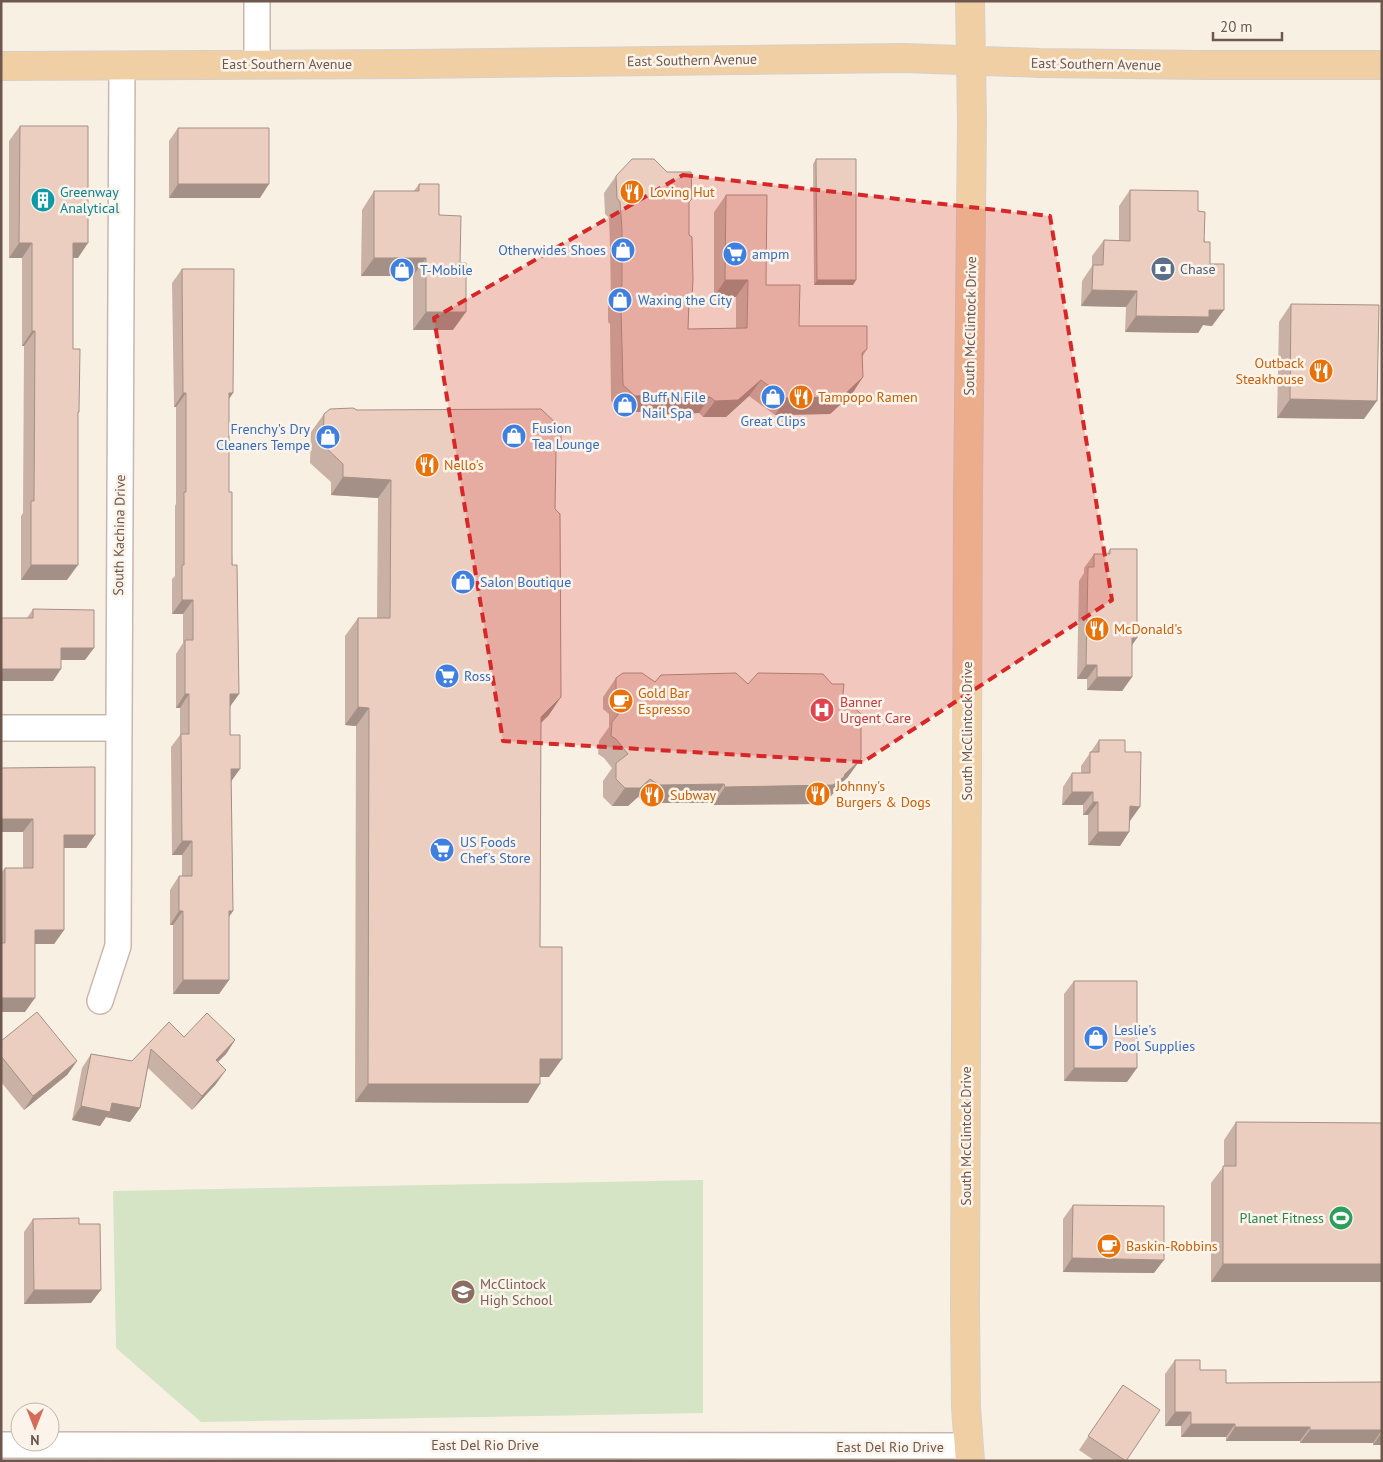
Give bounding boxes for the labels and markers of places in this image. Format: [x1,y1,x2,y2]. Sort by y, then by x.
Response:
restaurant icon: Loving Hut [619,179,645,205]
place label: Greenway Analytical [60,183,119,217]
place label: Loving Hut [650,183,715,201]
building icon: Greenway Analytical [30,187,56,213]
shop icon: Otherwides Shoes [610,237,636,263]
place label: Otherwides Shoes [498,241,606,259]
supermarket icon: ampm [722,241,748,267]
place label: ampm [752,245,789,263]
bank icon: Chase [1150,256,1176,282]
shop icon: T-Mobile [389,257,415,283]
place label: Chase [1180,260,1216,278]
place label: T-Mobile [420,261,473,279]
shop icon: Waxing the City [607,287,633,313]
place label: Waxing the City [638,291,733,309]
place label: Outback Steakhouse [1235,354,1304,388]
restaurant icon: Outback Steakhouse [1308,358,1334,384]
shop icon: Great Clips [760,384,786,410]
restaurant icon: Tampopo Ramen [788,384,814,410]
place label: Buff N File Nail Spa [642,388,706,422]
place label: Tampopo Ramen [818,388,918,406]
shop icon: Buff N File Nail Spa [612,392,638,418]
place label: Great Clips [740,412,806,430]
place label: Fusion Tea Lounge [532,419,600,453]
place label: Frenchy's Dry Cleaners Tempe [216,420,310,454]
shop icon: Fusion Tea Lounge [501,423,527,449]
shop icon: Frenchy's Dry Cleaners Tempe [315,424,341,450]
restaurant icon: Nello's [414,452,440,478]
place label: Nello's [444,456,484,474]
shop icon: Salon Boutique [450,569,476,595]
place label: Salon Boutique [480,573,571,591]
restaurant icon: McDonald's [1084,616,1110,642]
place label: McDonald's [1114,620,1182,638]
supermarket icon: Ross [434,663,460,689]
place label: Ross [464,667,491,685]
place label: Gold Bar Espresso [638,684,690,718]
cafe icon: Gold Bar Espresso [608,688,634,714]
place label: Banner Urgent Care [840,693,911,727]
hospital icon: Banner Urgent Care [809,697,835,723]
place label: Johnny's Burgers & Dogs [835,777,931,811]
restaurant icon: Johnny's Burgers & Dogs [805,781,831,807]
restaurant icon: Subway [639,782,665,808]
place label: Subway [670,786,717,804]
place label: US Foods Chef's Store [460,833,531,867]
supermarket icon: US Foods Chef's Store [429,837,455,863]
place label: Leslie's Pool Supplies [1114,1021,1195,1055]
shop icon: Leslie's Pool Supplies [1083,1025,1109,1051]
sports icon: Planet Fitness [1328,1205,1354,1231]
place label: Planet Fitness [1240,1209,1324,1227]
cafe icon: Baskin-Robbins [1096,1233,1122,1259]
place label: Baskin-Robbins [1126,1237,1218,1255]
place label: McClintock High School [480,1275,553,1309]
school or university icon: McClintock High School [450,1279,476,1305]

